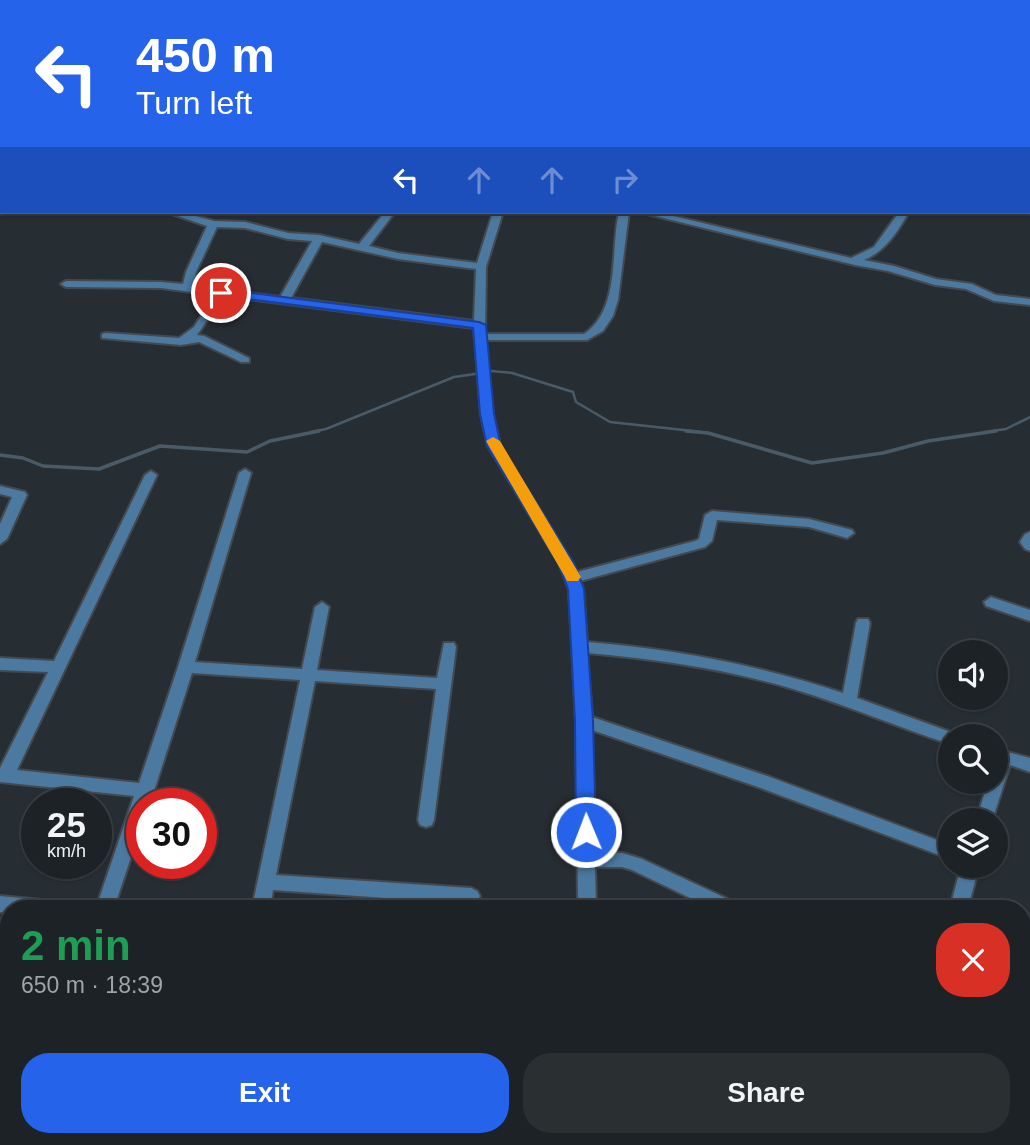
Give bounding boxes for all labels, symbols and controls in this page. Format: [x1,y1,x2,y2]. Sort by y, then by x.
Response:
icon: left [21,28,112,119]
text: 450 m [136,28,275,82]
text: Turn left [136,85,252,121]
icon: left [387,161,425,199]
icon: ahead [460,161,498,199]
icon: ahead [533,161,571,199]
icon: right [606,161,644,199]
pin [191,263,251,323]
icon: arrive [202,274,240,312]
map controls [938,640,1008,878]
button: sound [938,640,1008,710]
button: search [938,724,1008,794]
speed limit sign: 30 [126,788,217,879]
position arrow [549,795,623,869]
text: 25 [47,805,86,844]
button: layers [938,808,1008,878]
text: km/h [47,841,86,861]
text: 2 min [21,922,131,969]
button: close [936,923,1010,997]
text: 650 m · 18:39 [21,972,163,998]
button: Exit [21,1053,509,1133]
button: Share [523,1053,1010,1133]

